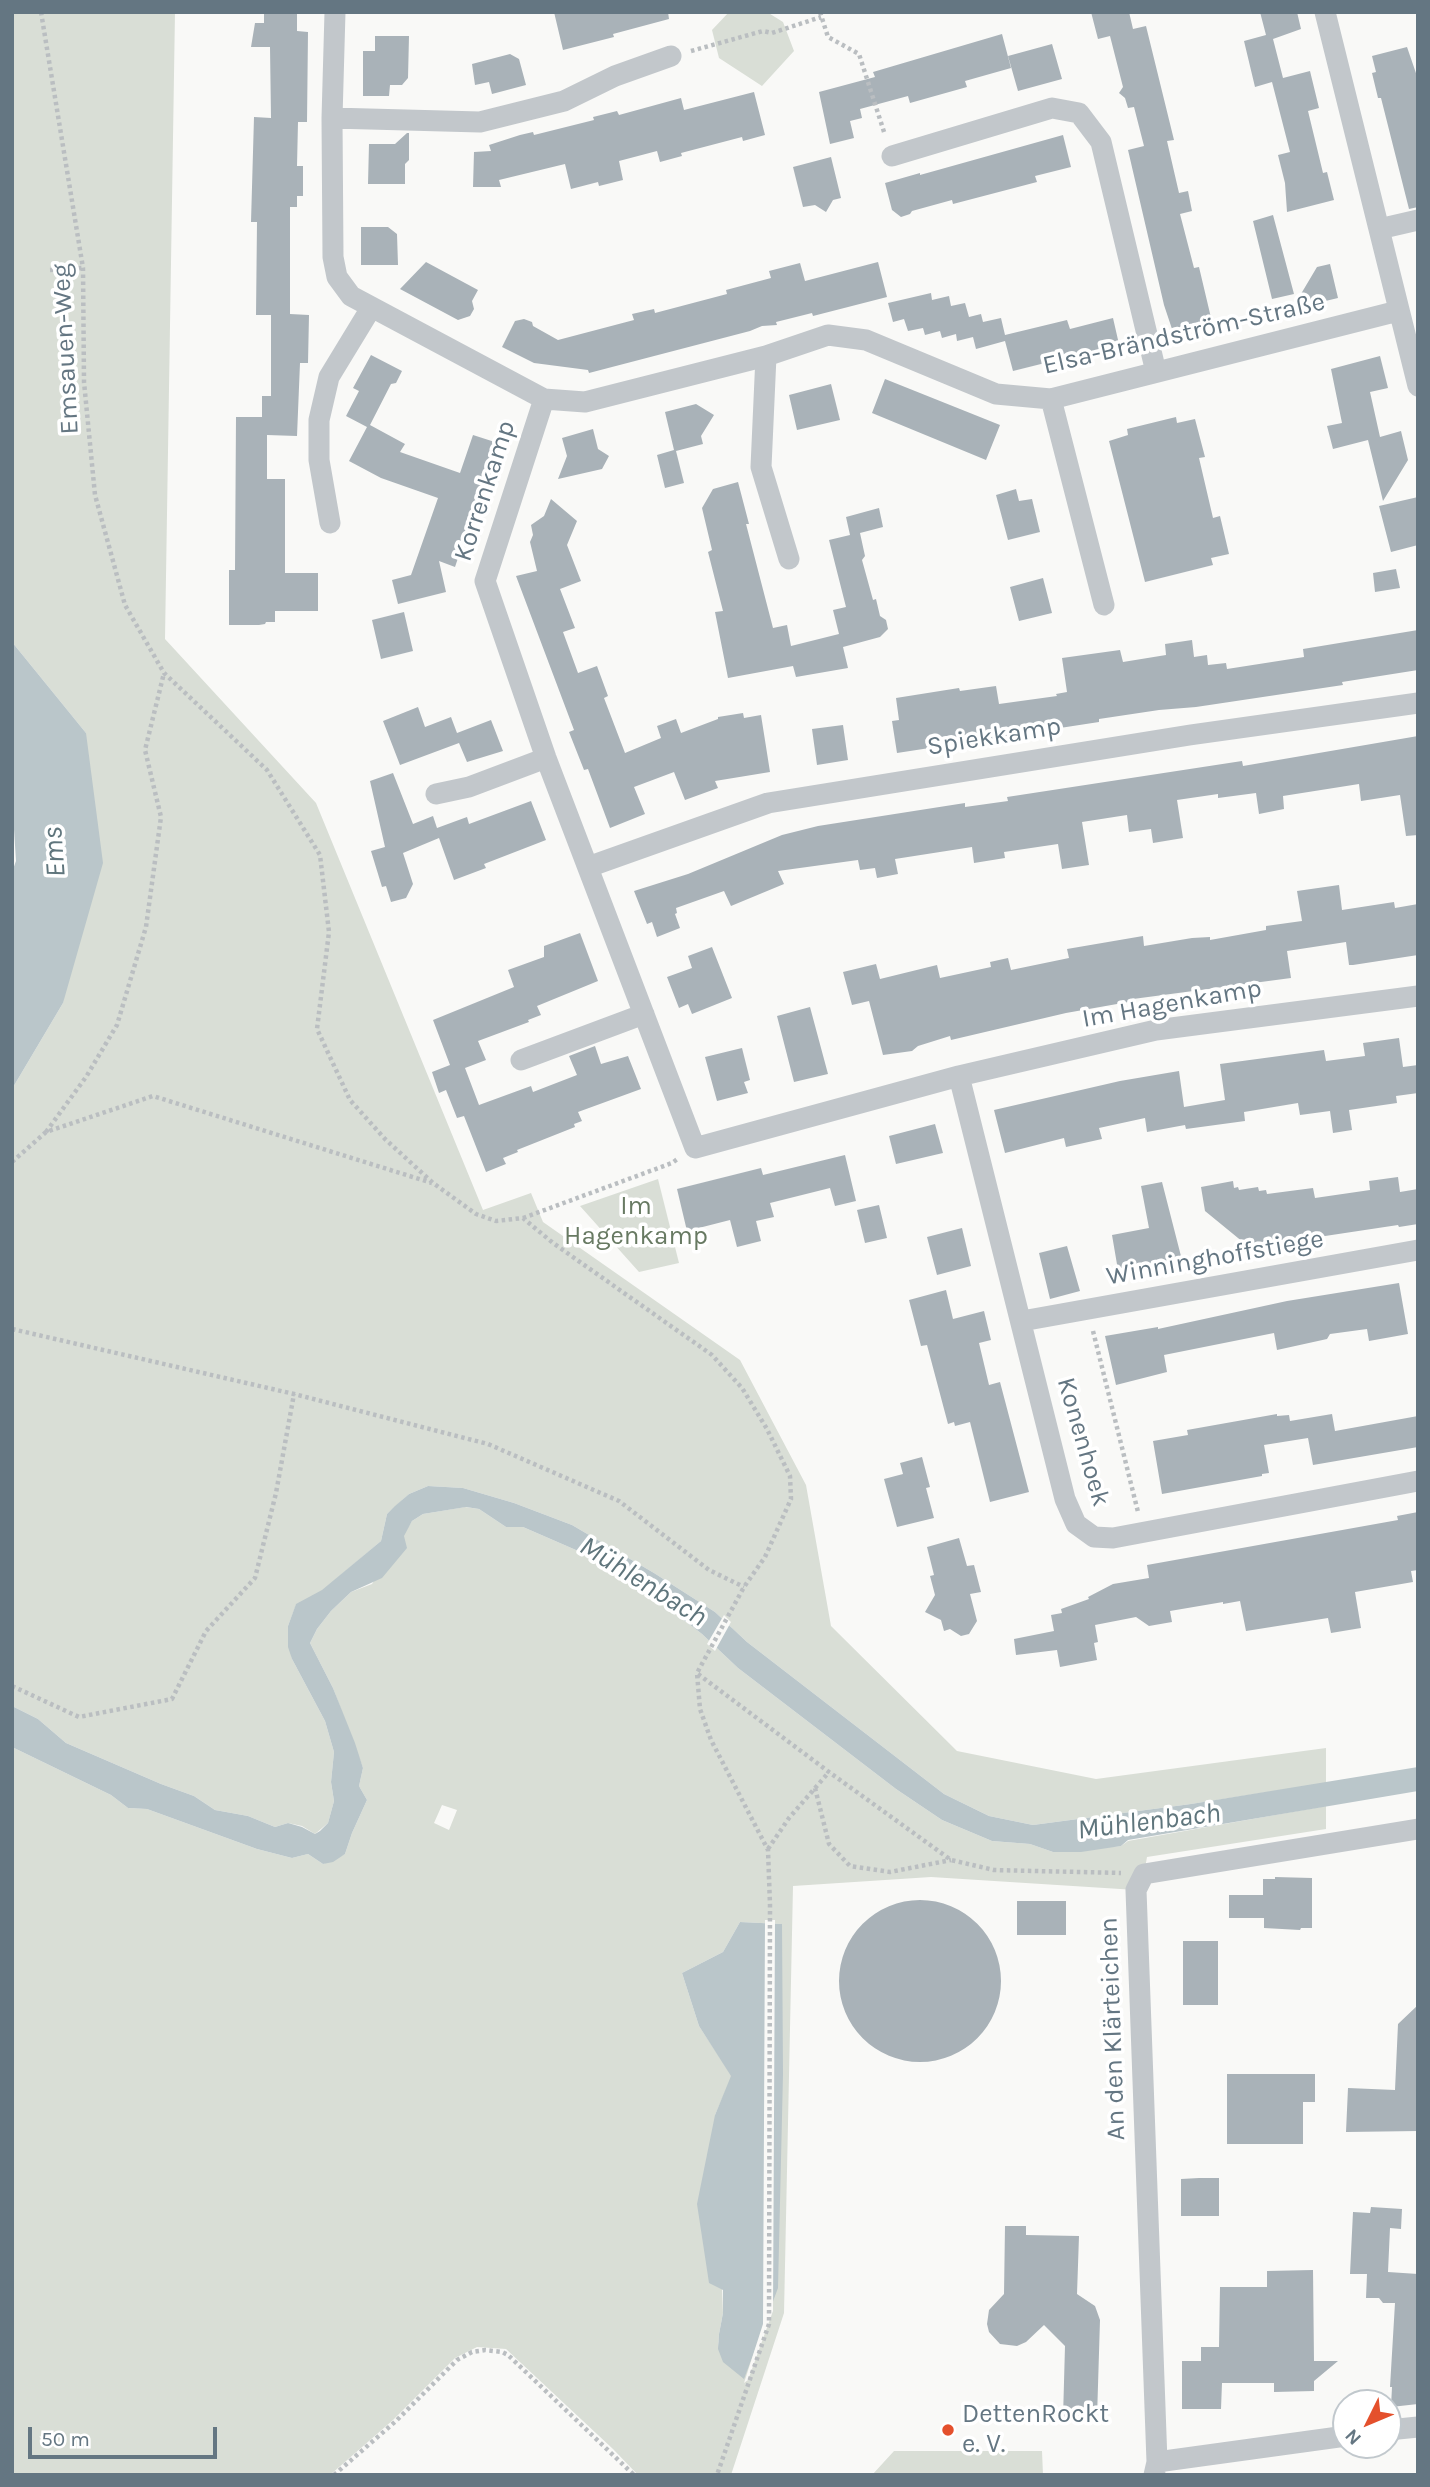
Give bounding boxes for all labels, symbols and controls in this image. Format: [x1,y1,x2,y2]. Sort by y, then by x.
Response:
street label: Emsauen-Weg [46,263,86,435]
street label: Elsa-Brändström-Straße [1040,286,1328,382]
street label: Korrenkamp [448,417,522,565]
street label: Spiekkamp [925,711,1063,763]
water label: Ems [36,825,74,879]
street label: Im Hagenkamp [1080,973,1264,1035]
park label: Im Hagenkamp [564,1191,708,1252]
street label: Winninghoffstiege [1104,1224,1326,1292]
street label: Konenhoek [1050,1374,1116,1510]
water label: Mühlenbach [573,1530,713,1634]
water label: Mühlenbach [1075,1797,1223,1847]
street label: An den Klärteichen [1094,1917,1132,2141]
north arrow [1332,2389,1402,2459]
place label: DettenRockt e. V. [962,2399,1109,2460]
scale bar [32,2414,220,2458]
marker: DettenRockt e. V. [940,2422,956,2438]
text: N [1340,2424,1366,2449]
text: 50 m [41,2427,90,2451]

